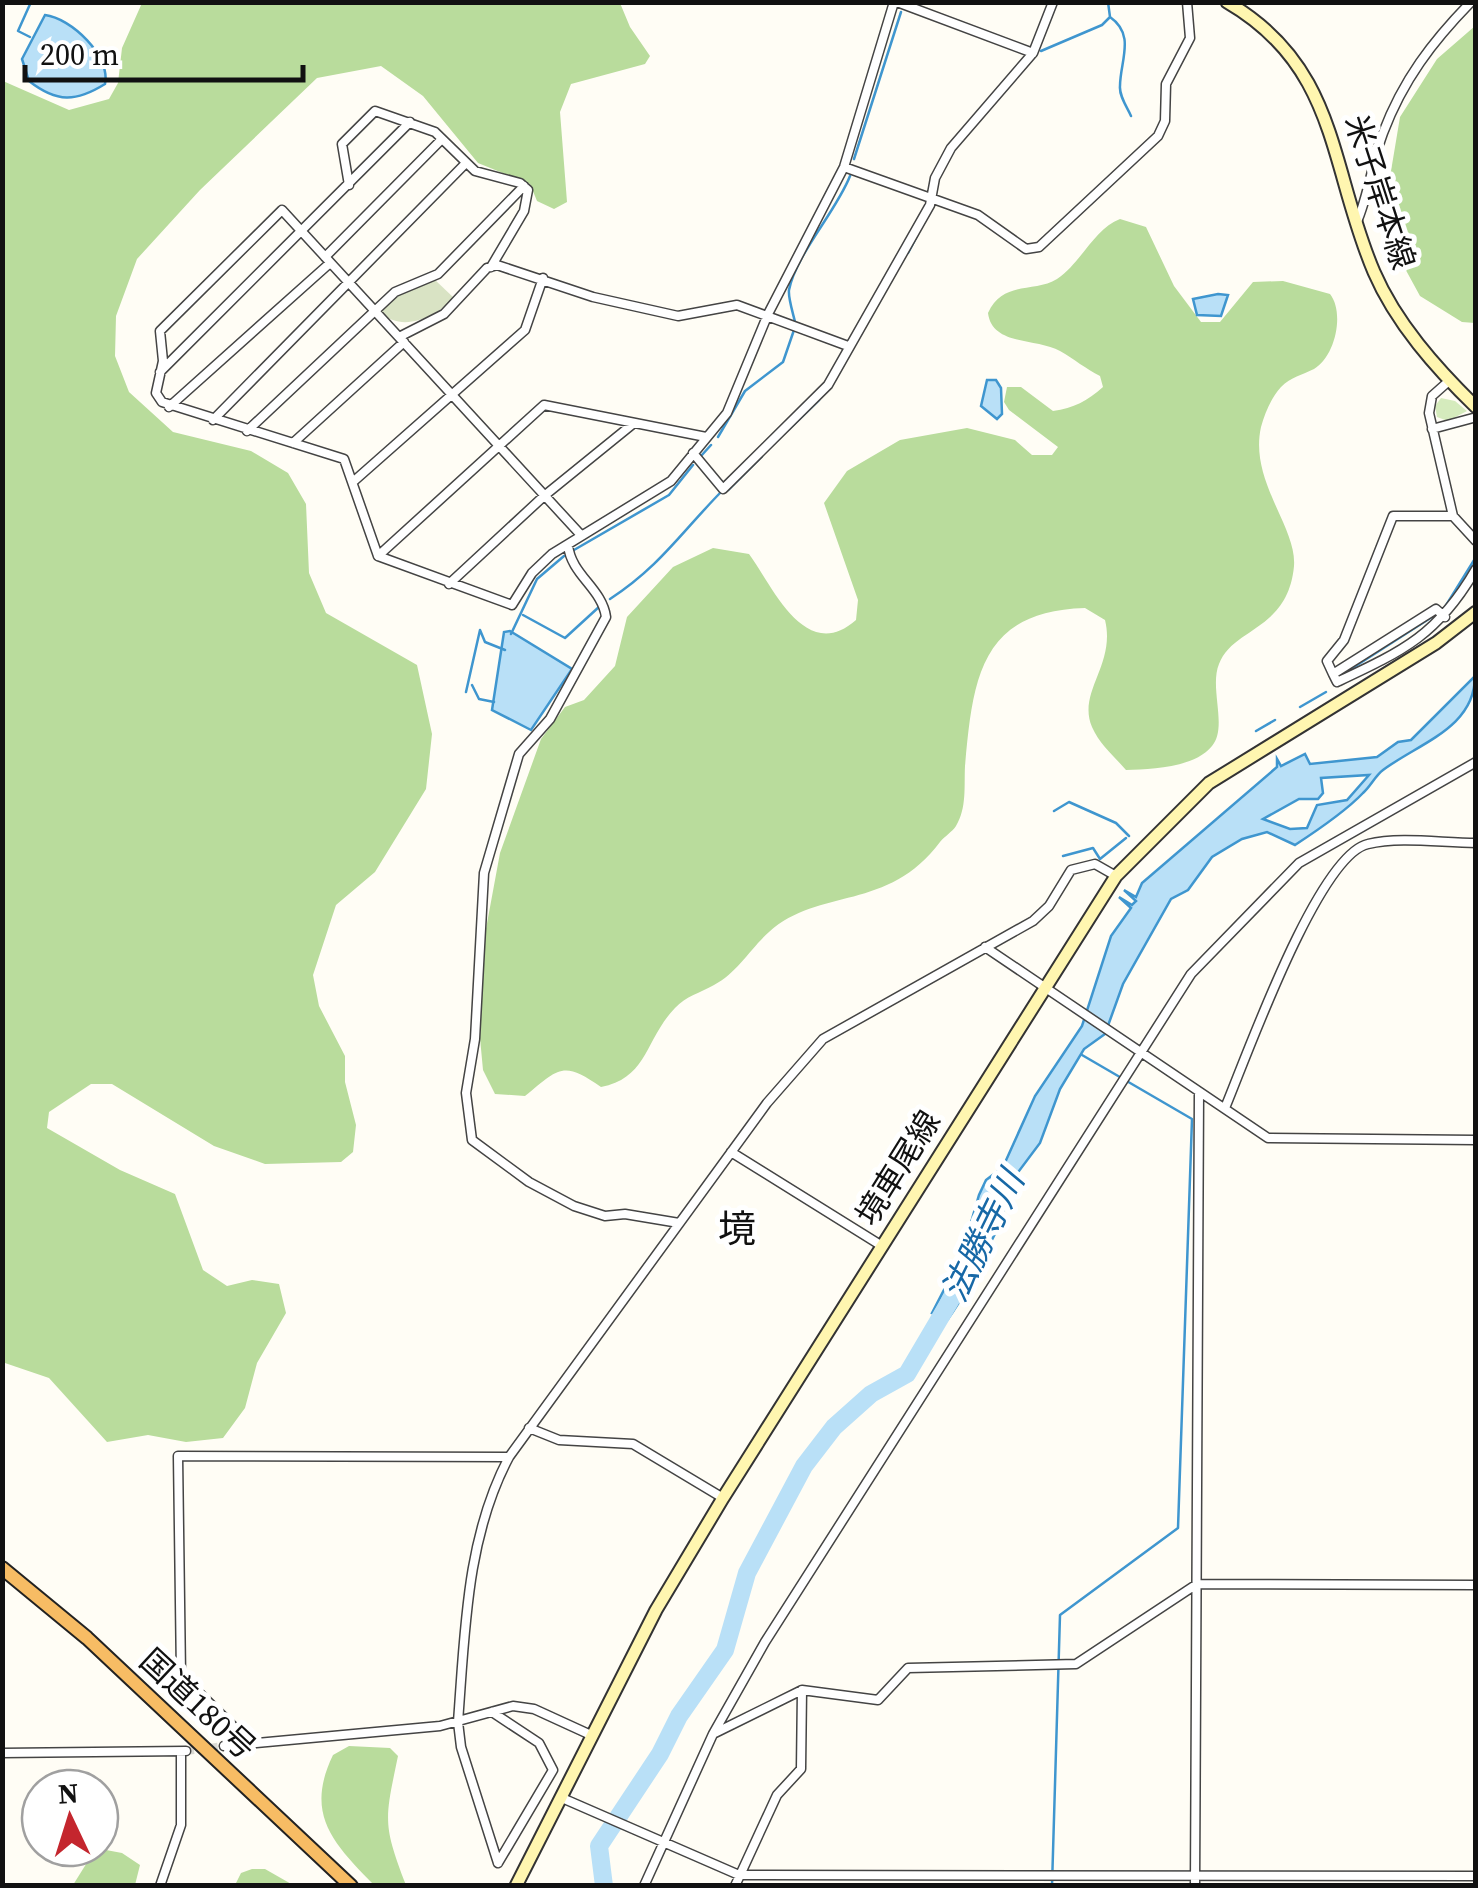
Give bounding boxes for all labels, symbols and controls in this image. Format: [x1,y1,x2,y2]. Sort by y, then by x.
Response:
scale bar [25,20,302,82]
text: 200 m [40,34,119,75]
street label: 米子岸本線 [1334,109,1426,275]
street label: 境車尾線 [845,1102,951,1234]
water label: 法勝寺川 [931,1159,1037,1309]
district label: 境 [718,1203,756,1255]
street label: 国道180号 [130,1639,266,1769]
north arrow [20,1768,120,1868]
text: N [57,1773,80,1813]

